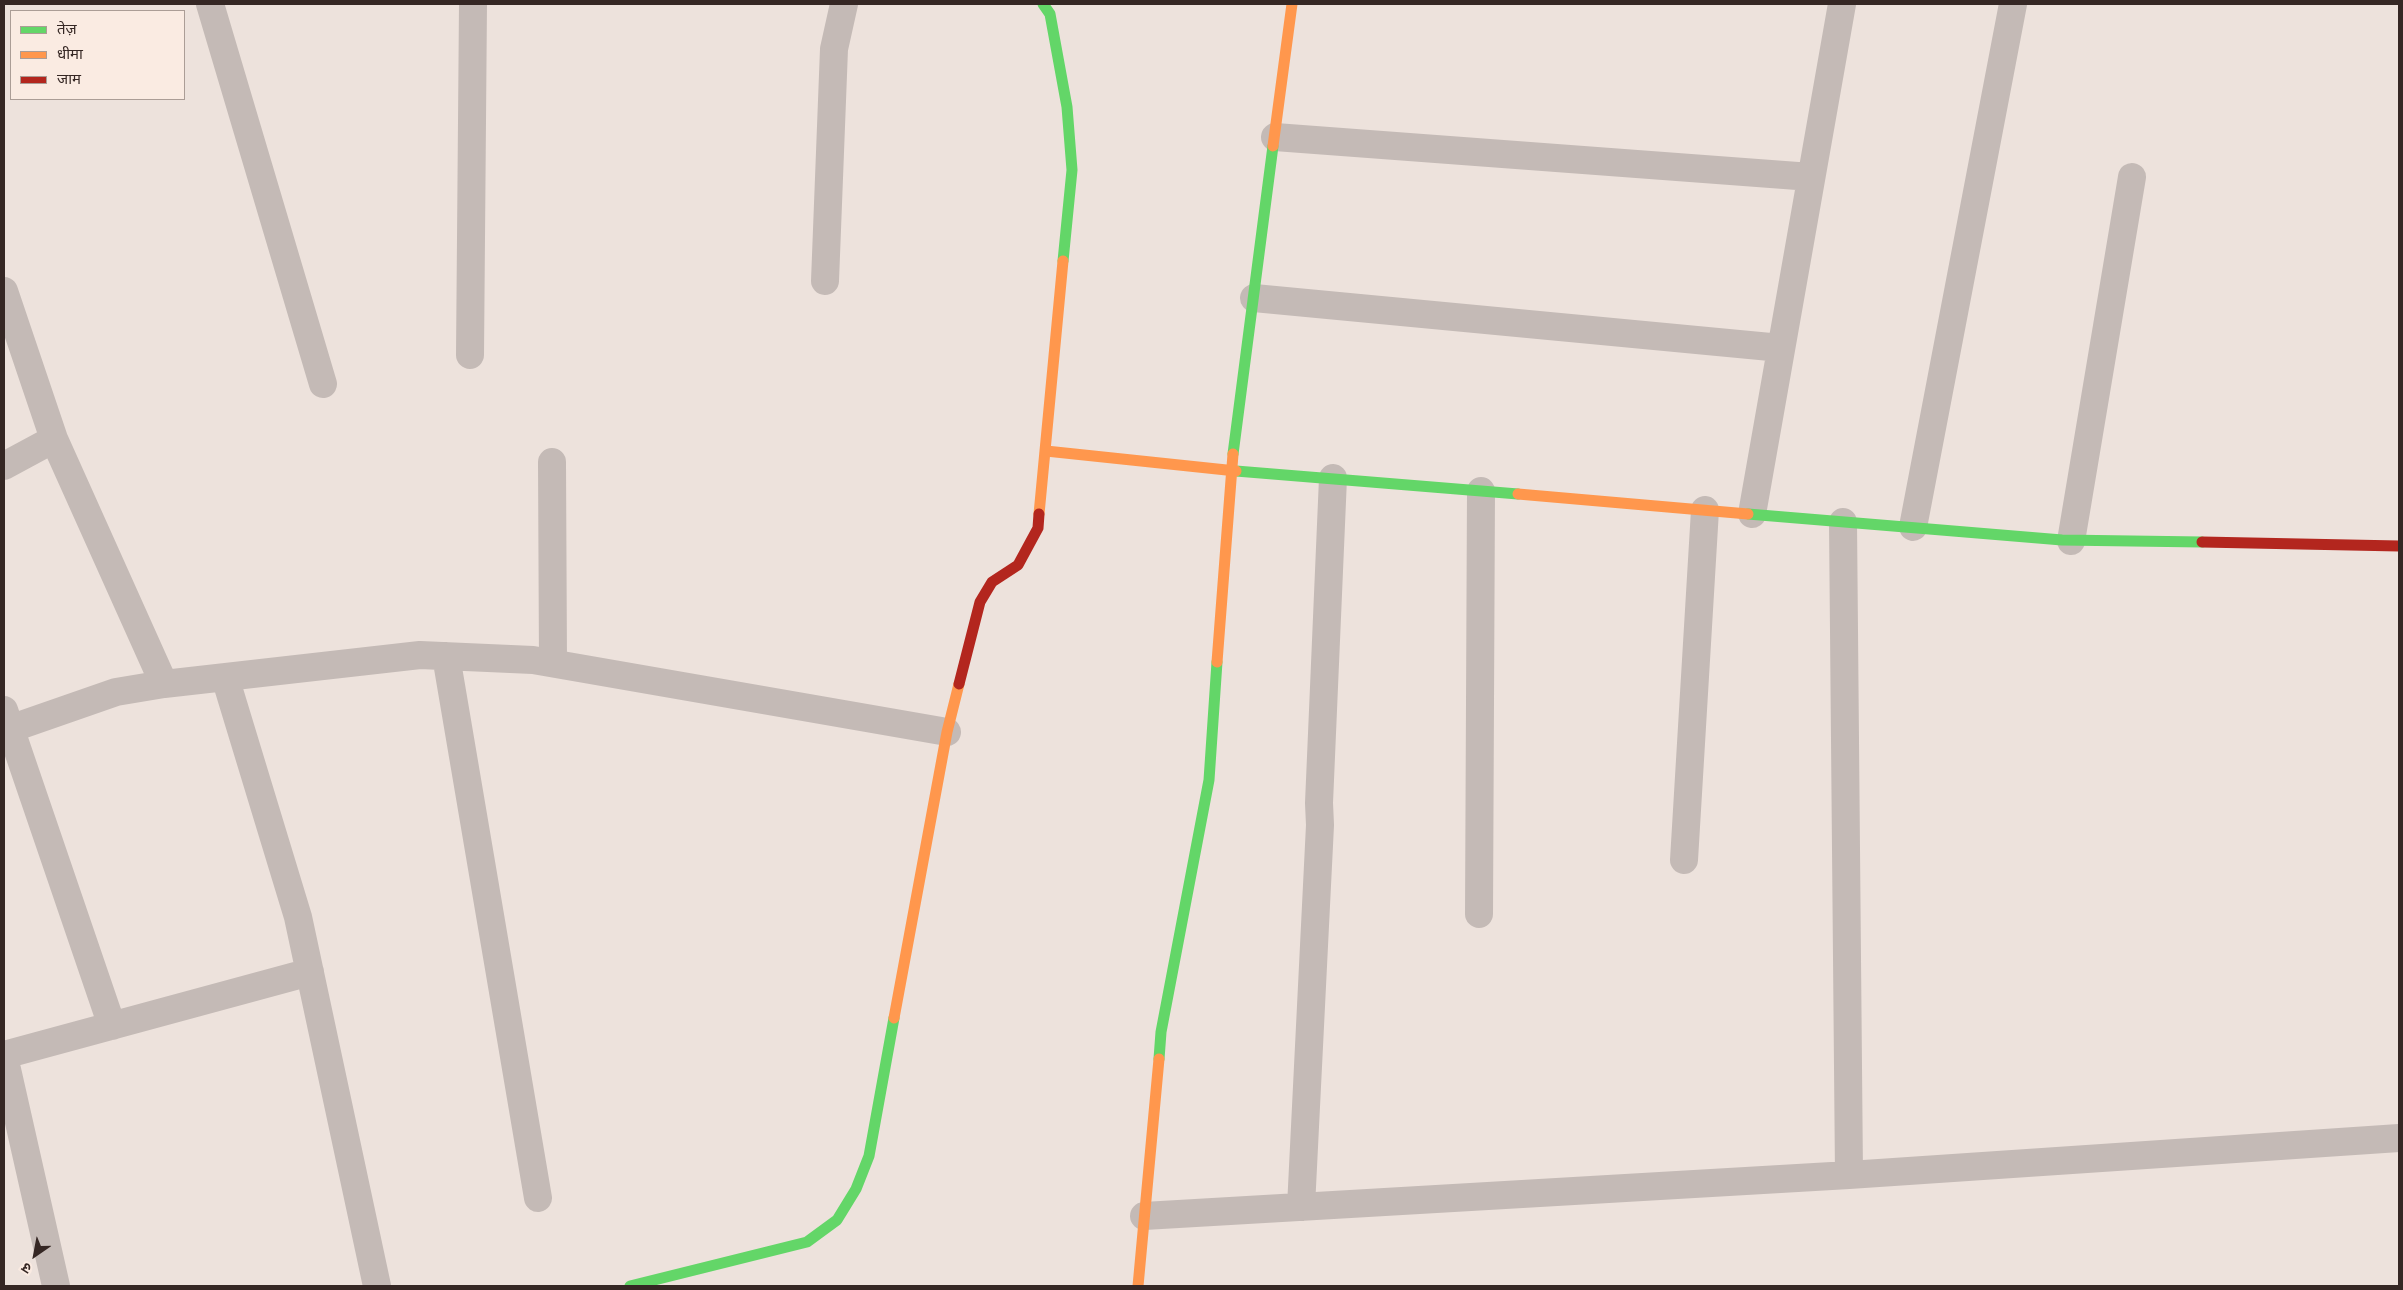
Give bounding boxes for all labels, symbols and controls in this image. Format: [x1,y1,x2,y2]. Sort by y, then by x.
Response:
legend [10,10,185,100]
text: तेज़ [57,20,77,38]
text: धीमा [57,45,83,63]
text: जाम [57,70,81,88]
north arrow [10,1230,60,1280]
text: उ [18,1259,35,1277]

